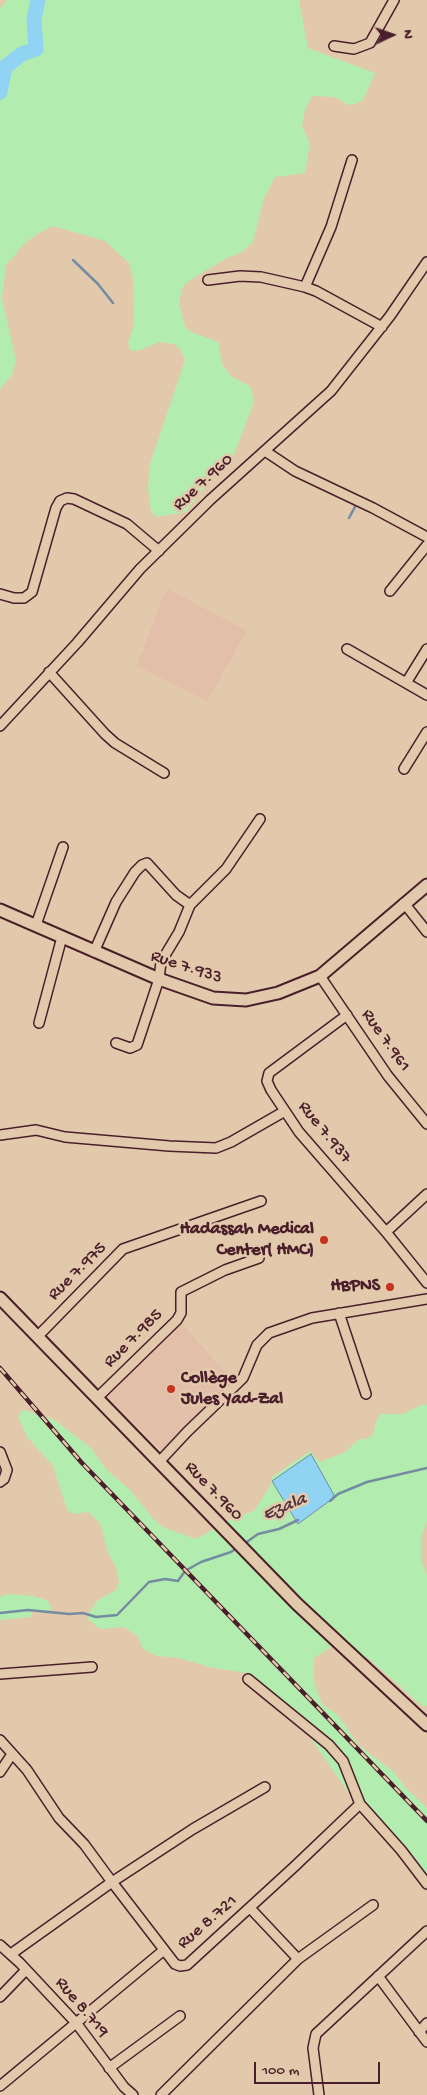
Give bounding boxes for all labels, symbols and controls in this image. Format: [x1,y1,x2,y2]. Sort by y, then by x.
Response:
north arrow [367,10,417,60]
text: N [399,29,416,39]
street label: Rue 7.960 [169,450,239,516]
street label: Rue 7.933 [147,946,225,990]
street label: Rue 7.961 [356,1005,414,1077]
street label: Rue 7.937 [292,1097,356,1169]
place label: Hadassah Medical Center( HMC) [180,1219,314,1262]
marker: Hadassah Medical Center( HMC) [318,1234,330,1246]
street label: Rue 7.975 [44,1238,112,1306]
place label: HBPNS [330,1276,380,1298]
marker: HBPNS [384,1281,396,1293]
street label: Rue 7.985 [100,1305,168,1373]
place label: Collège Jules Yad-Zal [181,1368,283,1410]
marker: Collège Jules Yad-Zal [165,1383,177,1395]
street label: Rue 7.960 [179,1458,247,1526]
water label: Ezala [260,1489,310,1527]
street label: Rue 8.721 [174,1891,242,1955]
street label: Rue 8.719 [49,1973,113,2043]
scale bar [257,2052,383,2084]
text: 100 m [262,2062,299,2080]

